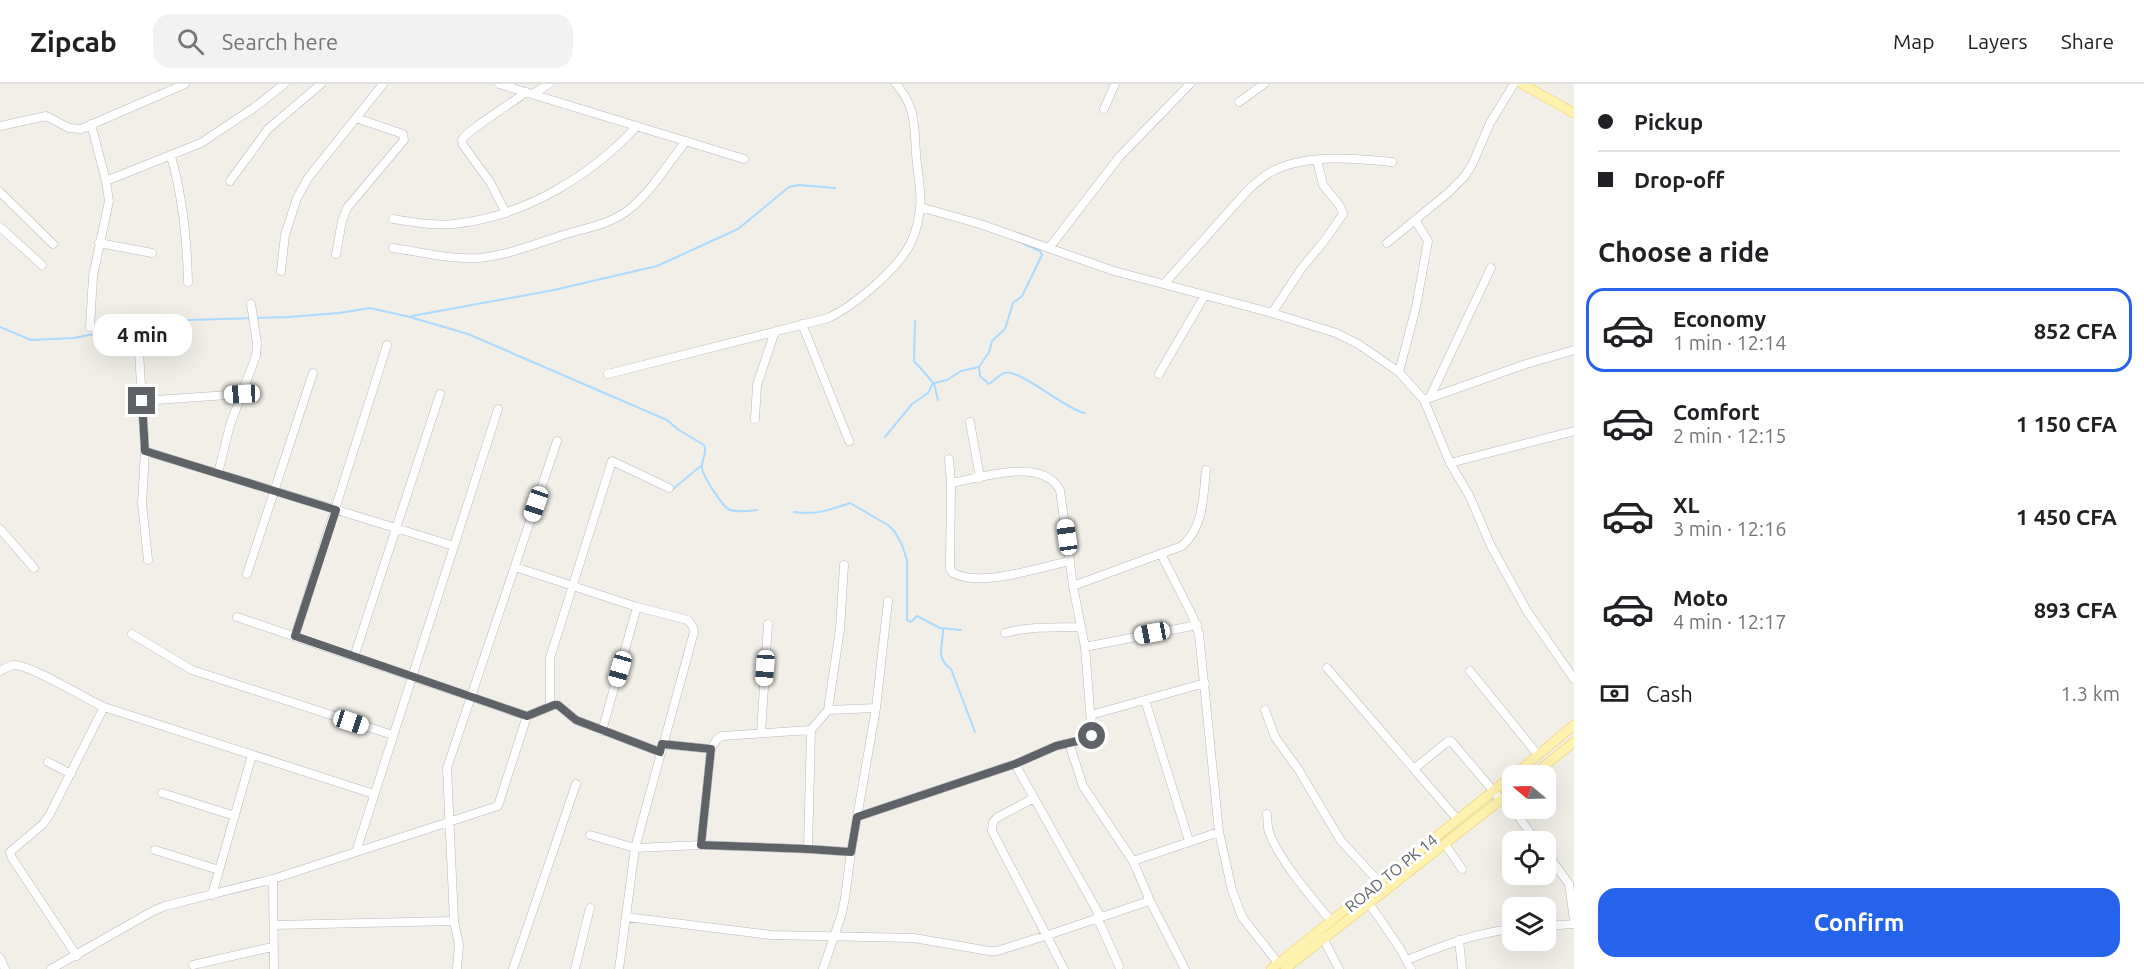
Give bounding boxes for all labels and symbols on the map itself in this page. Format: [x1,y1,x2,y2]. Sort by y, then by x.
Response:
callout: 4 min [92,314,192,356]
car [224,384,260,404]
route end [128,387,155,414]
car [522,484,550,524]
car [1056,518,1078,556]
car [1133,621,1171,645]
car [606,649,634,689]
car [755,649,775,687]
car [331,708,371,736]
route start [1078,722,1105,749]
north arrow [1502,765,1556,819]
street label: ROAD TO PK 14 [1341,830,1441,916]

